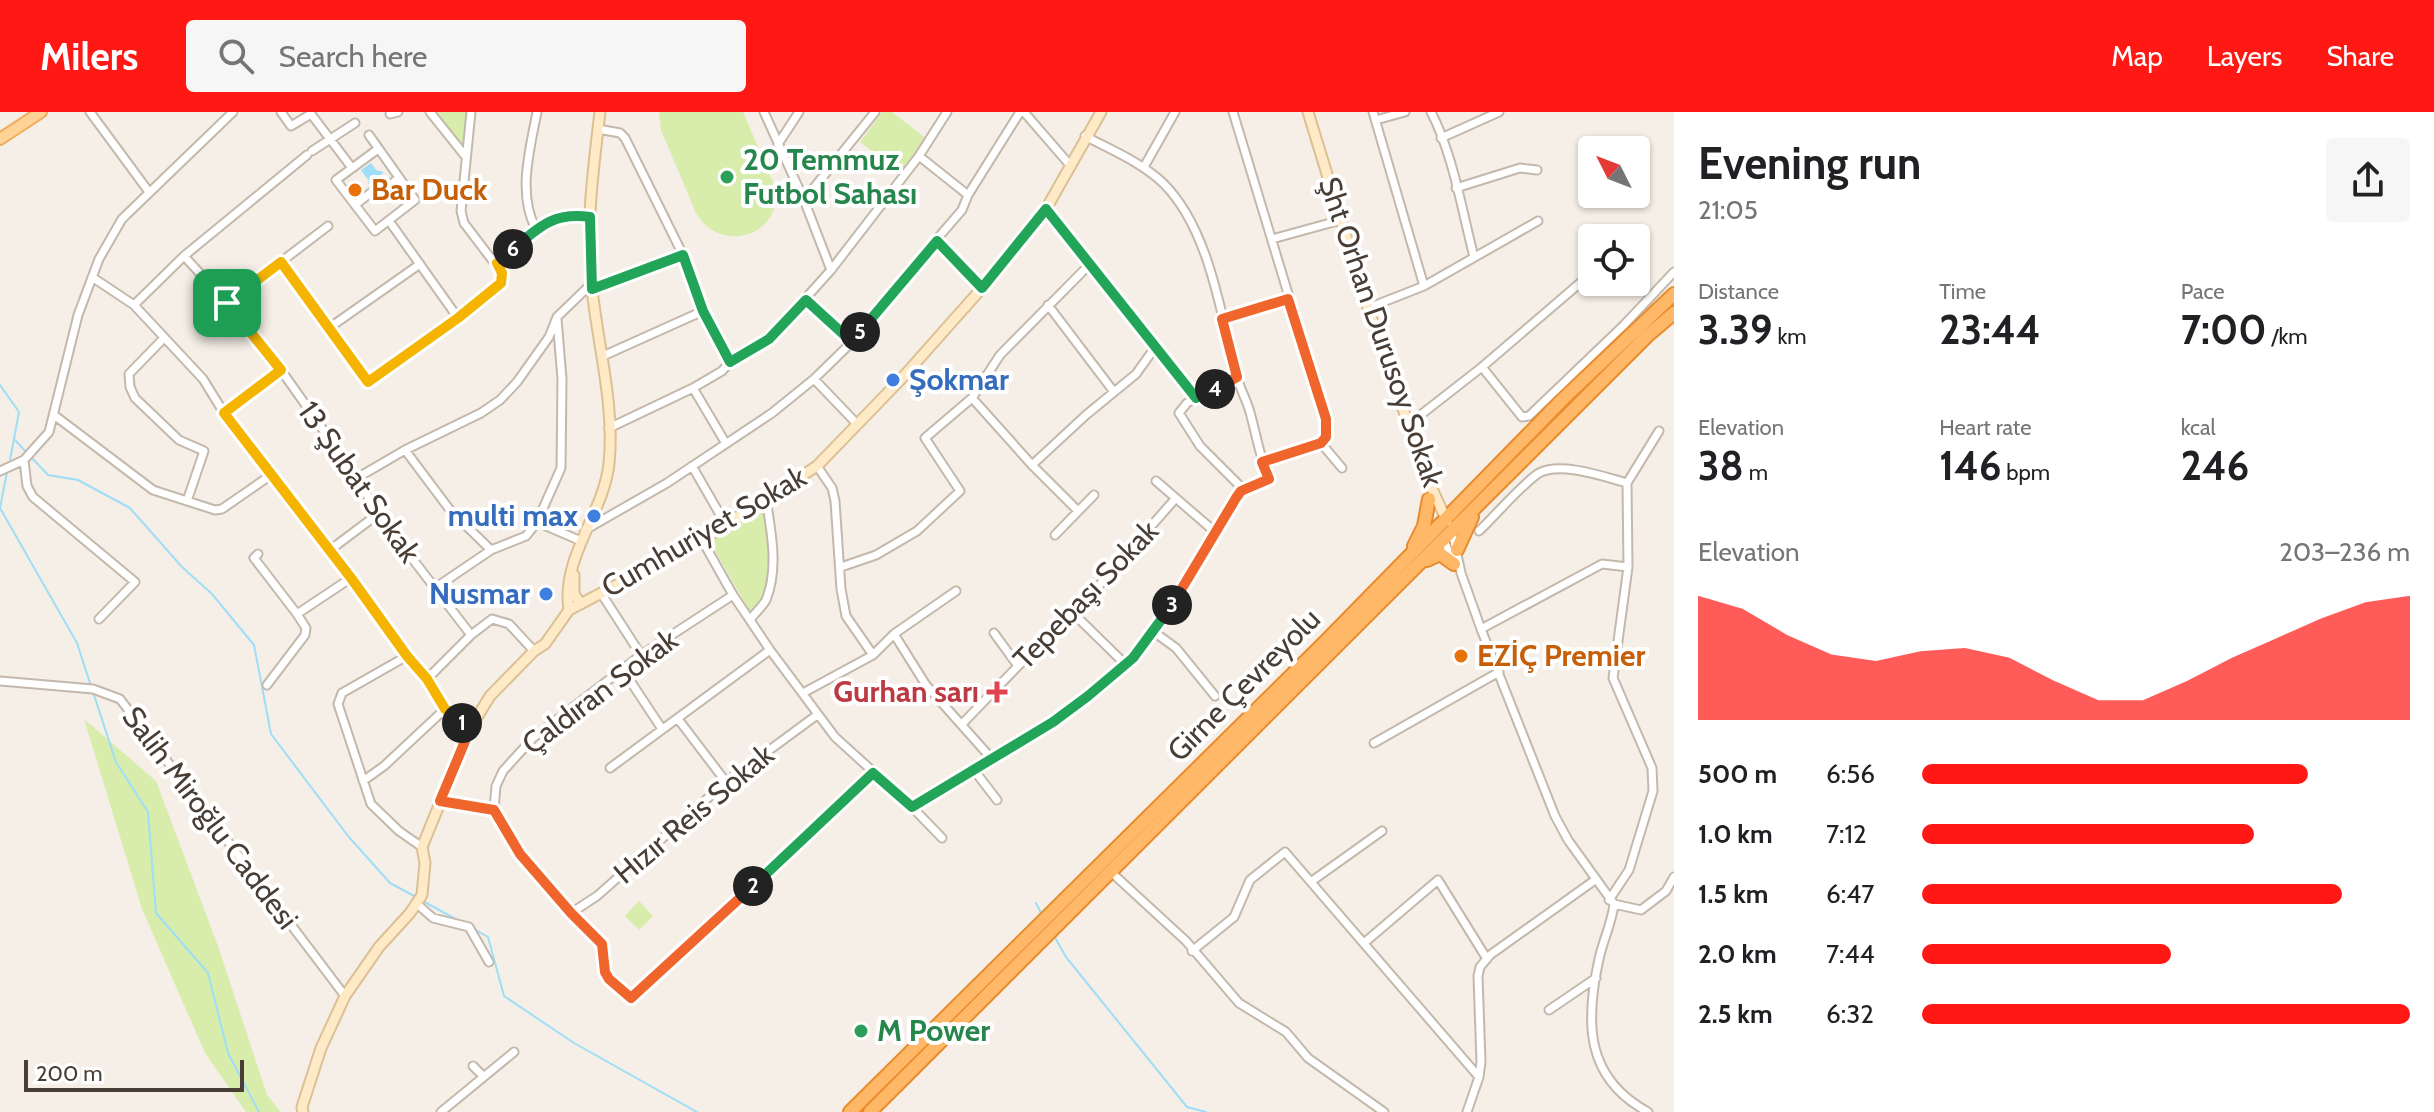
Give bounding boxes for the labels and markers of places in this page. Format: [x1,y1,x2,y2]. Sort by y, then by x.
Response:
place label: 20 Temmuz Futbol Sahası [743,141,917,212]
marker: 20 Temmuz Futbol Sahası [718,168,736,186]
place label: Bar Duck [371,171,488,208]
marker: Bar Duck [346,181,364,199]
pin: 6 [493,229,533,269]
pin [193,269,261,337]
pin: 5 [840,312,880,352]
place label: Şokmar [909,361,1009,398]
pin: 4 [1195,369,1235,409]
marker: Şokmar [884,371,902,389]
place label: multi max [448,497,578,534]
marker: multi max [585,507,603,525]
place label: Nusmar [429,575,530,612]
marker: Nusmar [537,585,555,603]
pin: 3 [1152,585,1192,625]
place label: EZİÇ Premier [1477,637,1645,674]
marker: EZİÇ Premier [1452,647,1470,665]
place label: Gurhan sarı [833,673,979,710]
marker: Gurhan sarı [986,681,1008,703]
pin: 1 [442,703,482,743]
pin: 2 [733,866,773,906]
place label: M Power [877,1012,990,1049]
marker: M Power [852,1022,870,1040]

